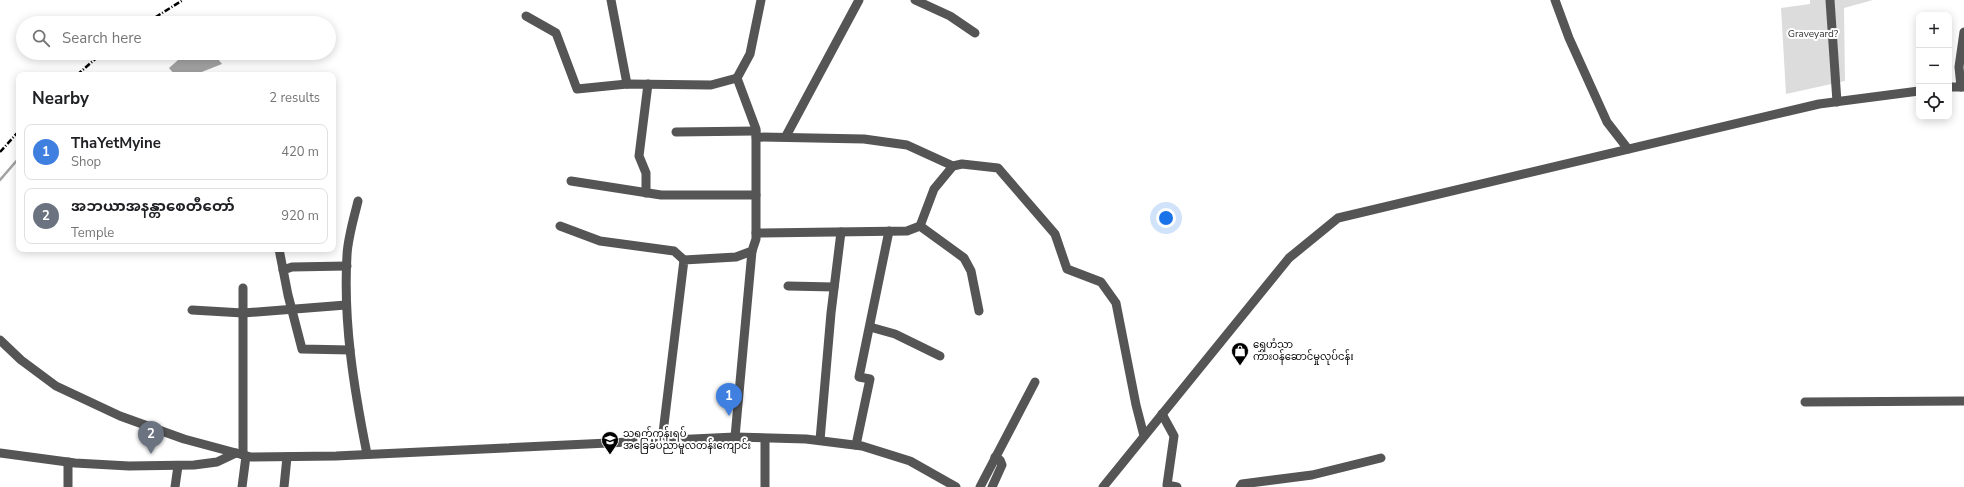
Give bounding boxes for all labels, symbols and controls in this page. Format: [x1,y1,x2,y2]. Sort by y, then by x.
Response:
map controls [1916,12,1952,120]
button: + [1916,12,1952,48]
search box [16,16,336,60]
icon: search [30,27,52,49]
park label: Graveyard? [1788,27,1839,41]
text: Search here [62,28,142,48]
button: − [1916,48,1952,84]
button: locate [1916,84,1952,120]
text: Nearby [32,87,89,110]
text: 2 results [269,89,320,107]
text: ThaYetMyine [71,133,161,153]
text: 1 [42,143,50,161]
text: 420 m [281,143,319,161]
text: Shop [71,153,101,171]
text: အဘယာအနန္တာစေတီတော် [71,196,235,216]
text: 2 [42,207,50,225]
text: 920 m [281,207,319,225]
your location [1156,208,1176,228]
text: Temple [71,224,114,242]
place label: ရွှေဟံသာ ကားဝန်ဆောင်မှုလုပ်ငန်း [1253,338,1354,365]
shop icon: ရွှေဟံသာ ကားဝန်ဆောင်မှုလုပ်ငန်း [1230,341,1250,366]
pin: 1 [716,383,742,416]
pin: 2 [138,421,164,454]
place label: သရက်ကုန်းရပ် အခြေခံပညာမူလတန်းကျောင်း [623,426,751,454]
school or university icon: သရက်ကုန်းရပ် အခြေခံပညာမူလတန်းကျောင်း [600,430,620,455]

